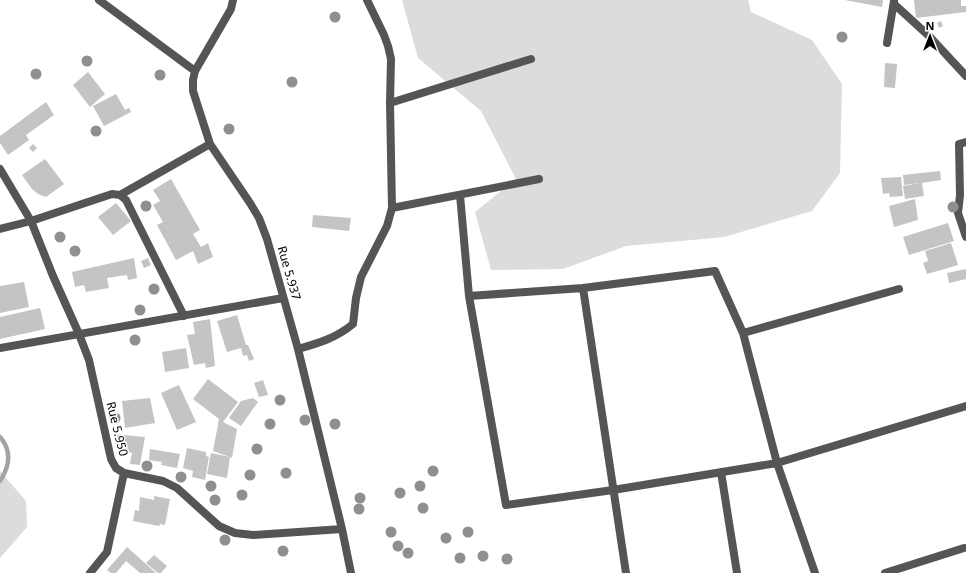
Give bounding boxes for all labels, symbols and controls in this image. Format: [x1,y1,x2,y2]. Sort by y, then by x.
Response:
north arrow [910,16,950,56]
text: N [926,18,934,33]
street label: Rue 5.937 [274,244,305,302]
street label: Rue 5.950 [103,400,132,458]

